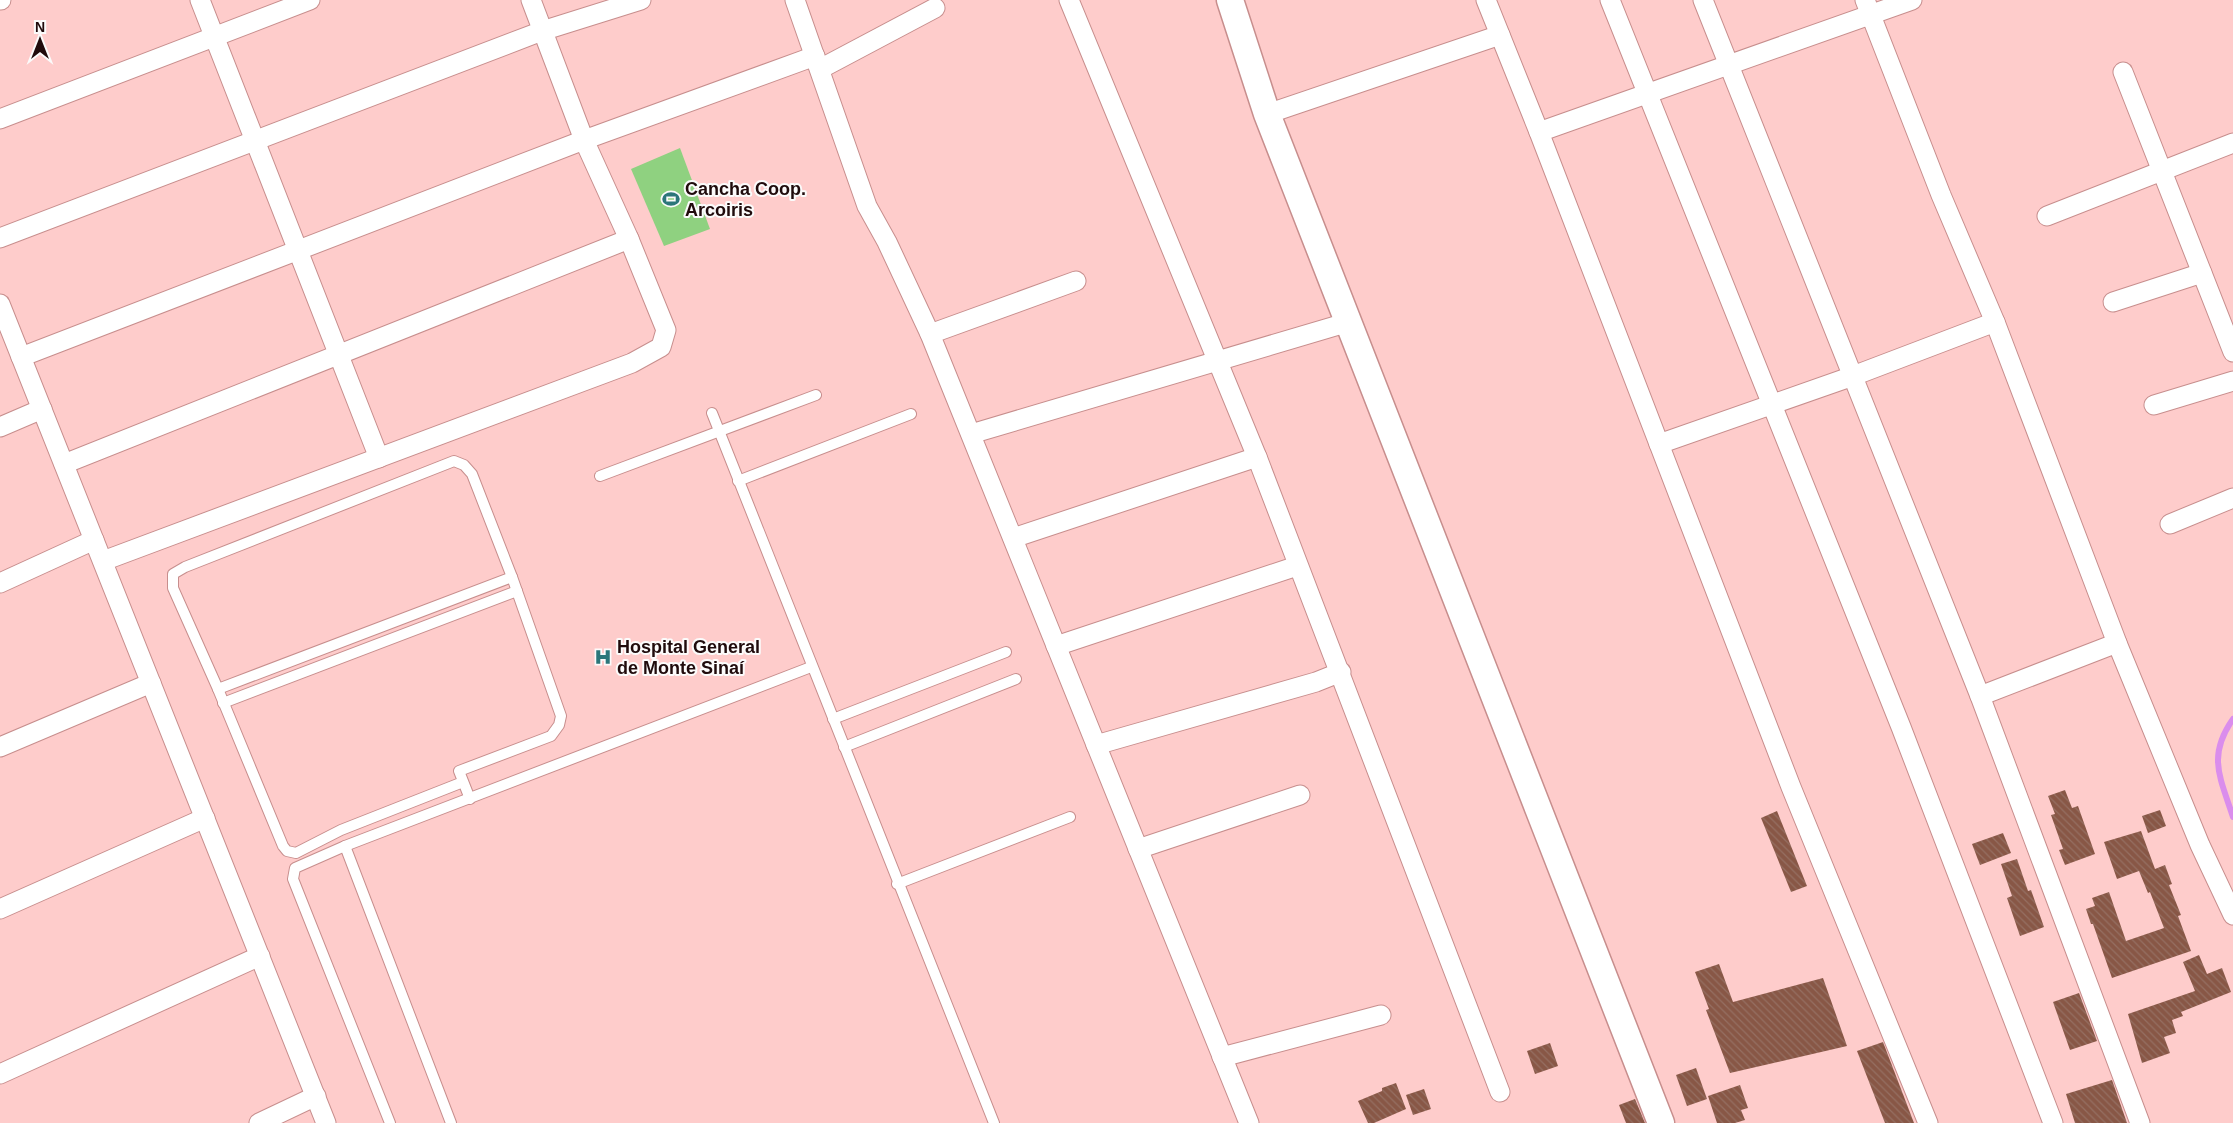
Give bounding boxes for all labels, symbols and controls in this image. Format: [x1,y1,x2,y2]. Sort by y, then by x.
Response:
north arrow [15,15,65,65]
text: N [35,19,45,35]
place label: Cancha Coop. Arcoiris [685,179,806,220]
sports icon: Cancha Coop. Arcoiris [661,189,681,209]
place label: Hospital General de Monte Sinaí [617,637,760,678]
hospital icon: Hospital General de Monte Sinaí [593,647,613,667]

